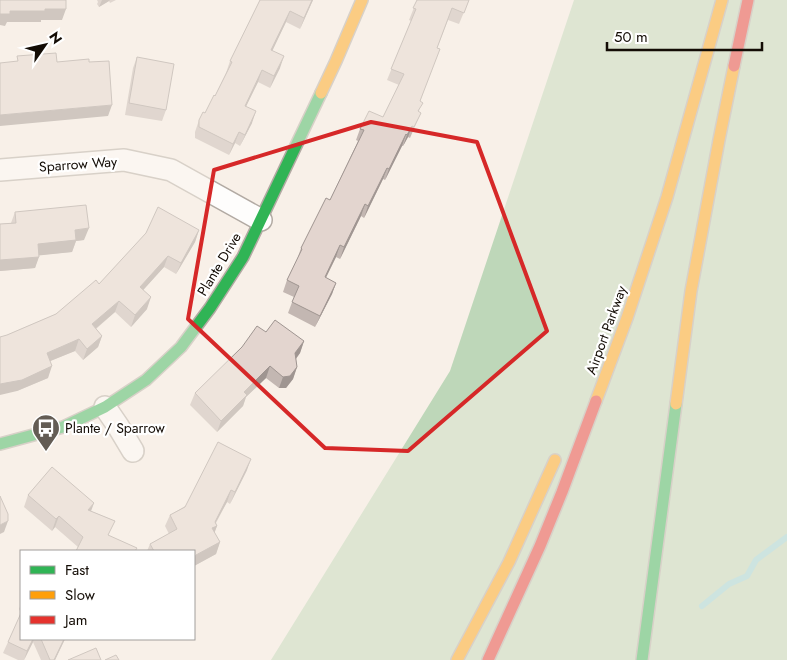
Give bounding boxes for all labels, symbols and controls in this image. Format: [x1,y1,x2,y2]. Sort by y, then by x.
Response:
north arrow [20,20,70,70]
scale bar [607,20,762,52]
text: 50 m [614,26,648,48]
text: N [44,28,67,48]
street label: Sparrow Way [38,151,119,177]
street label: Plante Drive [192,228,246,300]
street label: Airport Parkway [581,282,632,377]
bus stop icon: Plante / Sparrow [31,413,61,452]
place label: Plante / Sparrow [65,418,165,438]
legend [20,550,195,640]
text: Fast [65,559,89,581]
text: Slow [65,584,96,606]
text: Jam [63,609,88,631]

